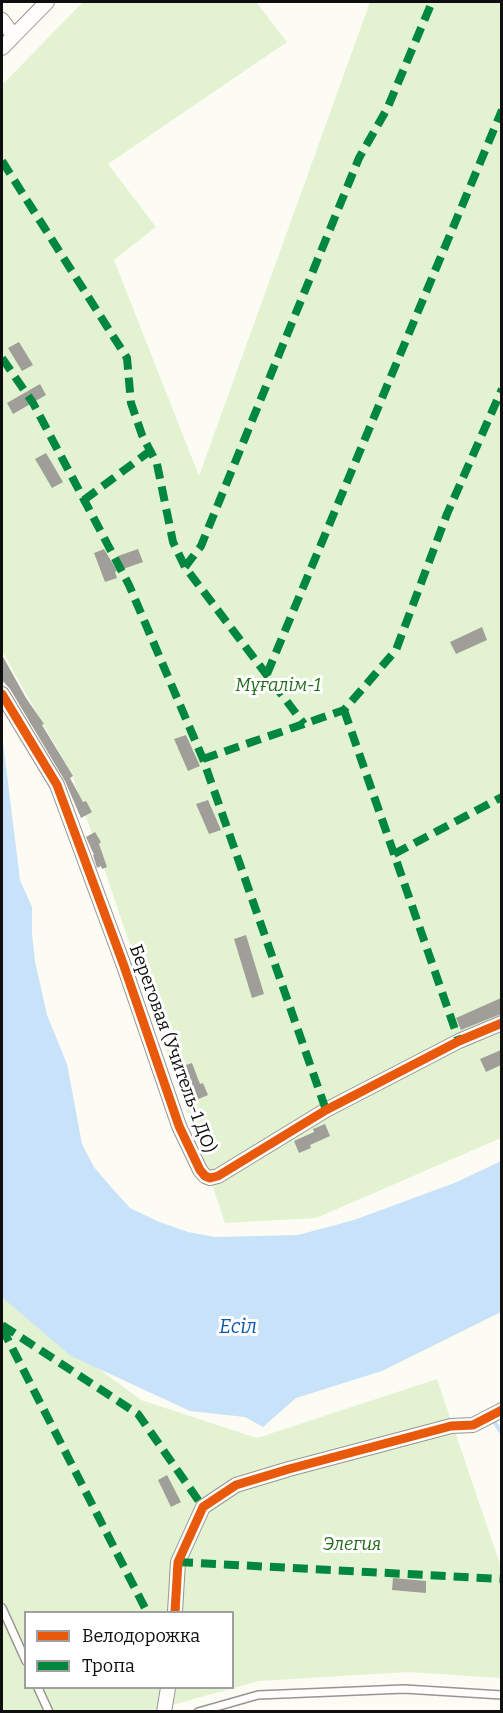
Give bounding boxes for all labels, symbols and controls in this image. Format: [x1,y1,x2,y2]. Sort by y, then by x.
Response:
park label: Мұғалім-1 [235,675,321,697]
street label: Береговая (Учитель-1 ДО) [124,942,220,1156]
water label: Есіл [219,1315,257,1339]
park label: Элегия [323,1534,381,1556]
legend [24,1611,234,1689]
text: Велодорожка [82,1625,200,1647]
text: Тропа [82,1655,135,1677]

